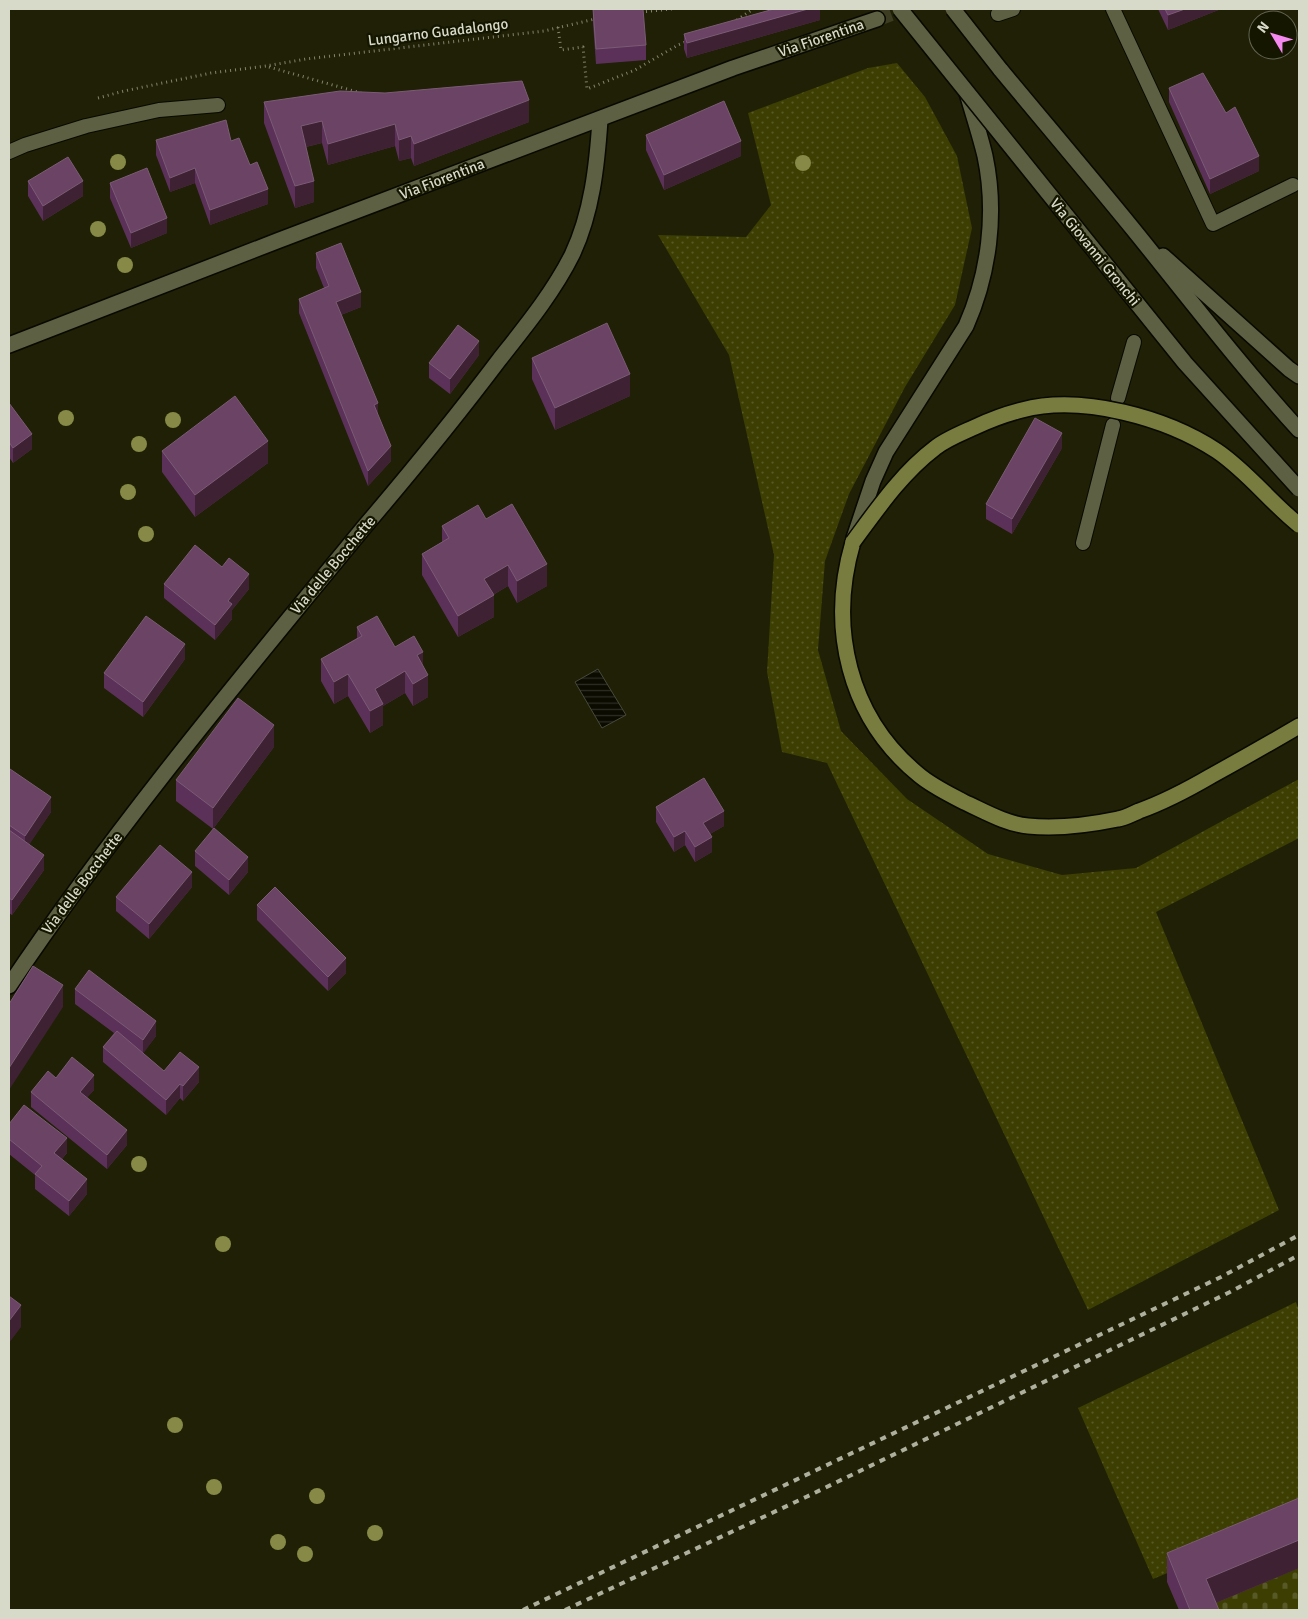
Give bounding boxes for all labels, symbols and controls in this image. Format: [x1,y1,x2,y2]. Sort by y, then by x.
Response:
north arrow [1248,10,1298,60]
street label: Lungarno Guadalongo [367,14,509,50]
street label: Via Fiorentina [776,15,866,61]
text: N [1253,18,1273,36]
street label: Via Fiorentina [397,155,487,203]
street label: Via Giovanni Gronchi [1046,195,1144,309]
street label: Via delle Bocchette [287,512,379,618]
street label: Via delle Bocchette [38,829,126,937]

